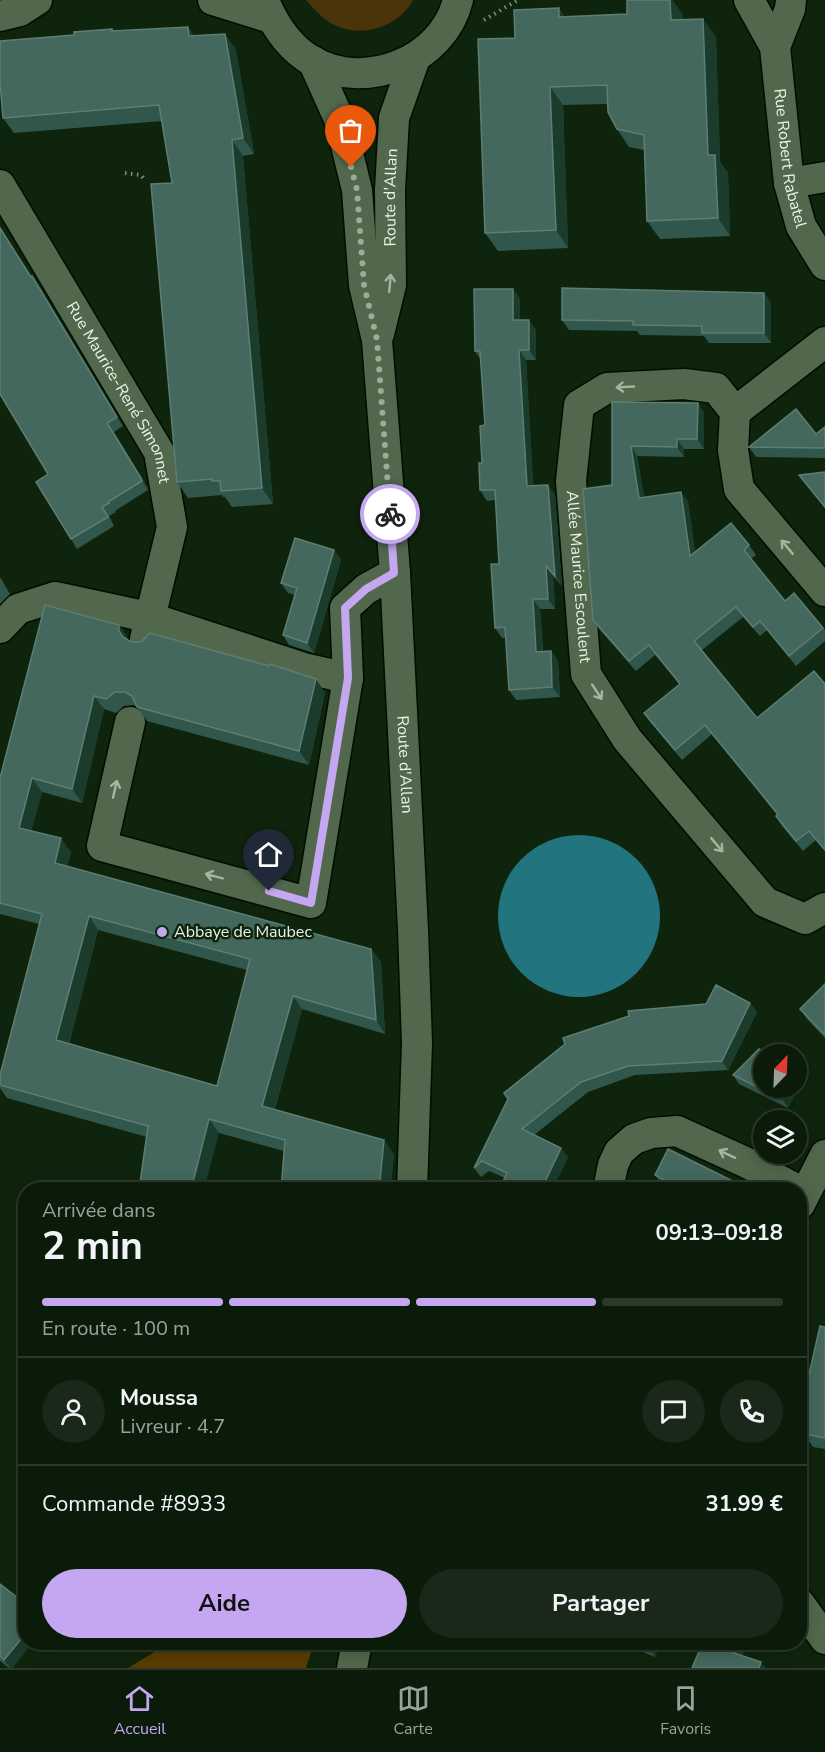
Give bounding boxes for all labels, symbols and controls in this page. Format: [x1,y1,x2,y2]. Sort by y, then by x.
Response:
street label: Rue Robert Rabatel [768,87,812,231]
pin [325,105,376,167]
icon: bag [334,114,367,147]
street label: Route d'Allan [379,148,403,247]
one-way arrow [385,273,396,293]
street label: Rue Maurice-René Simonnet [61,298,175,486]
one-way arrow [616,381,636,392]
courier [360,484,420,544]
street label: Allée Maurice Escoulent [561,490,596,664]
icon: bike [374,498,407,531]
one-way arrow [781,539,794,555]
one-way arrow [590,683,603,700]
street label: Route d'Allan [391,715,418,814]
one-way arrow [110,780,121,799]
pin [243,829,294,891]
one-way arrow [710,837,724,852]
icon: home [252,838,285,871]
one-way arrow [205,870,224,882]
place label: Abbaye de Maubec [174,921,312,943]
marker: Abbaye de Maubec [155,925,169,939]
north arrow [753,1044,807,1098]
map controls [753,1044,807,1164]
button: layers [753,1110,807,1164]
one-way arrow [718,1147,736,1159]
text: Arrivée dans [42,1197,155,1224]
text: 09:13–09:18 [655,1218,783,1248]
text: 2 min [42,1220,143,1273]
text: En route · 100 m [42,1315,190,1342]
button: person [42,1380,105,1443]
button: chat [642,1380,705,1443]
button: phone [720,1380,783,1443]
text: Moussa [120,1383,198,1413]
text: Livreur · 4.7 [120,1413,225,1440]
text: Commande #8933 [42,1489,226,1519]
text: 31.99 € [706,1489,783,1519]
button: Aide [42,1569,407,1638]
button: Partager [419,1569,783,1638]
tab: Accueil [114,1682,166,1740]
tab: Carte [393,1682,433,1740]
tab: Favoris [660,1682,711,1740]

